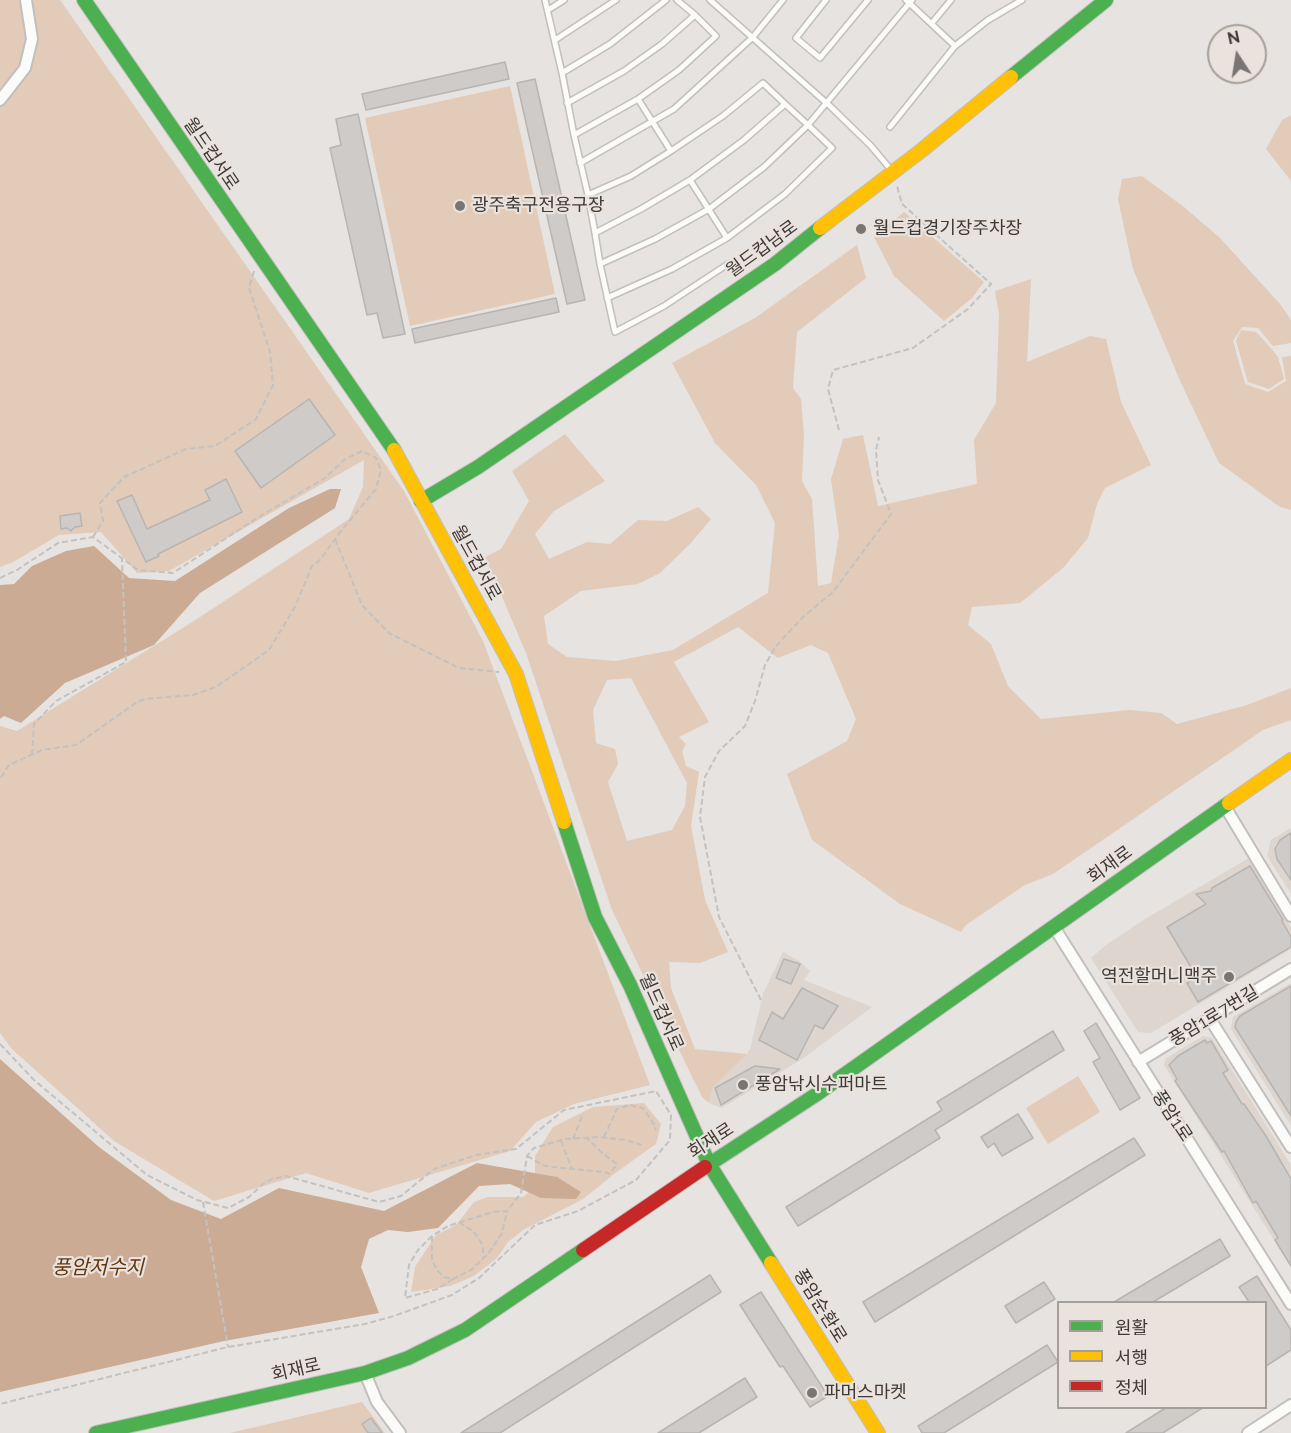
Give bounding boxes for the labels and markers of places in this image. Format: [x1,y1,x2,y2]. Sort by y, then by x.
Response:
place label: 광주축구전용구장 [472,195,604,217]
marker: 광주축구전용구장 [453,199,467,213]
place label: 월드컵경기장주차장 [873,218,1022,240]
marker: 월드컵경기장주차장 [854,222,868,236]
place label: 역전할머니맥주 [1101,966,1217,988]
marker: 역전할머니맥주 [1222,970,1236,984]
place label: 풍암낚시수퍼마트 [755,1074,887,1096]
marker: 풍암낚시수퍼마트 [736,1078,750,1092]
place label: 파머스마켓 [824,1382,907,1404]
marker: 파머스마켓 [805,1386,819,1400]

